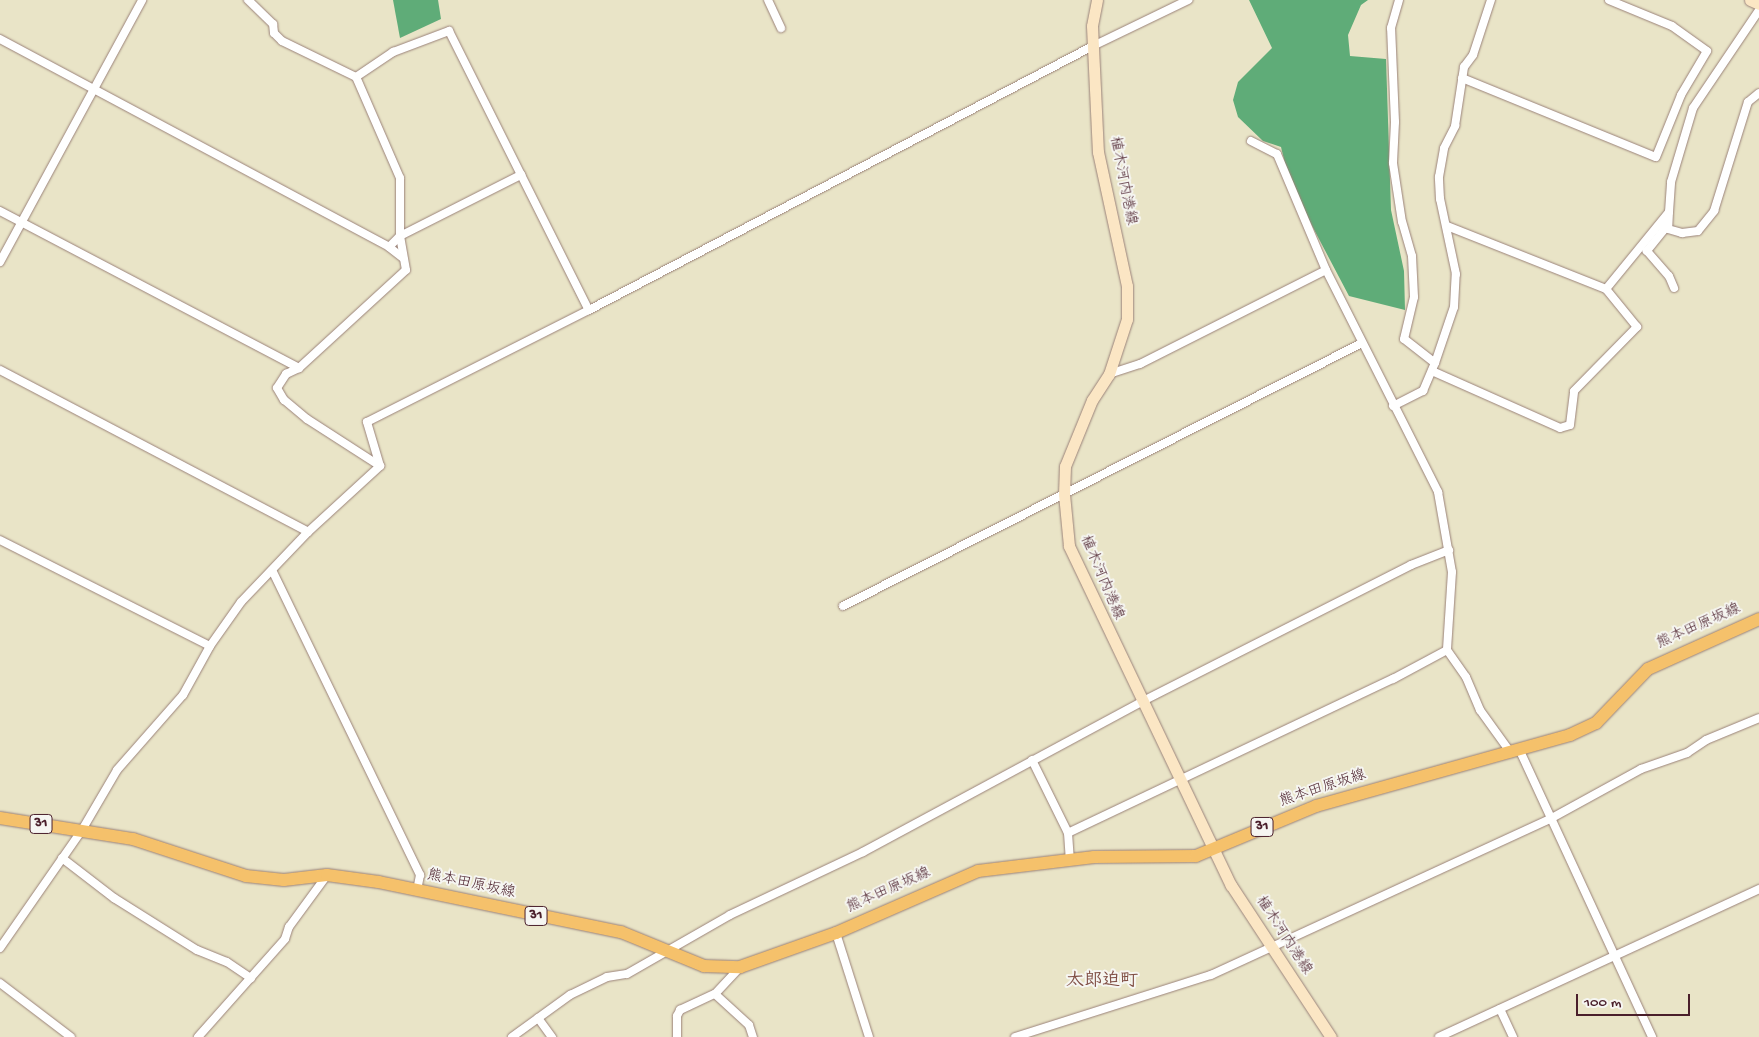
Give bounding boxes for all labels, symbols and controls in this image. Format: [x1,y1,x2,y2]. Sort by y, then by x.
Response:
street label: 植木河内港線 [1105,135,1139,227]
street label: 植木河内港線 [1075,533,1127,623]
street label: 熊本田原坂線 [1654,600,1744,654]
street label: 熊本田原坂線 [1277,767,1369,811]
road number: 31 [28,812,54,836]
road number: 31 [1250,816,1274,839]
street label: 熊本田原坂線 [844,864,934,918]
street label: 熊本田原坂線 [425,867,517,903]
street label: 植木河内港線 [1251,893,1315,979]
road number: 31 [524,904,548,928]
district label: 太郎迫町 [1066,971,1138,993]
scale bar [1579,984,1693,1016]
text: 100 m [1584,994,1621,1012]

